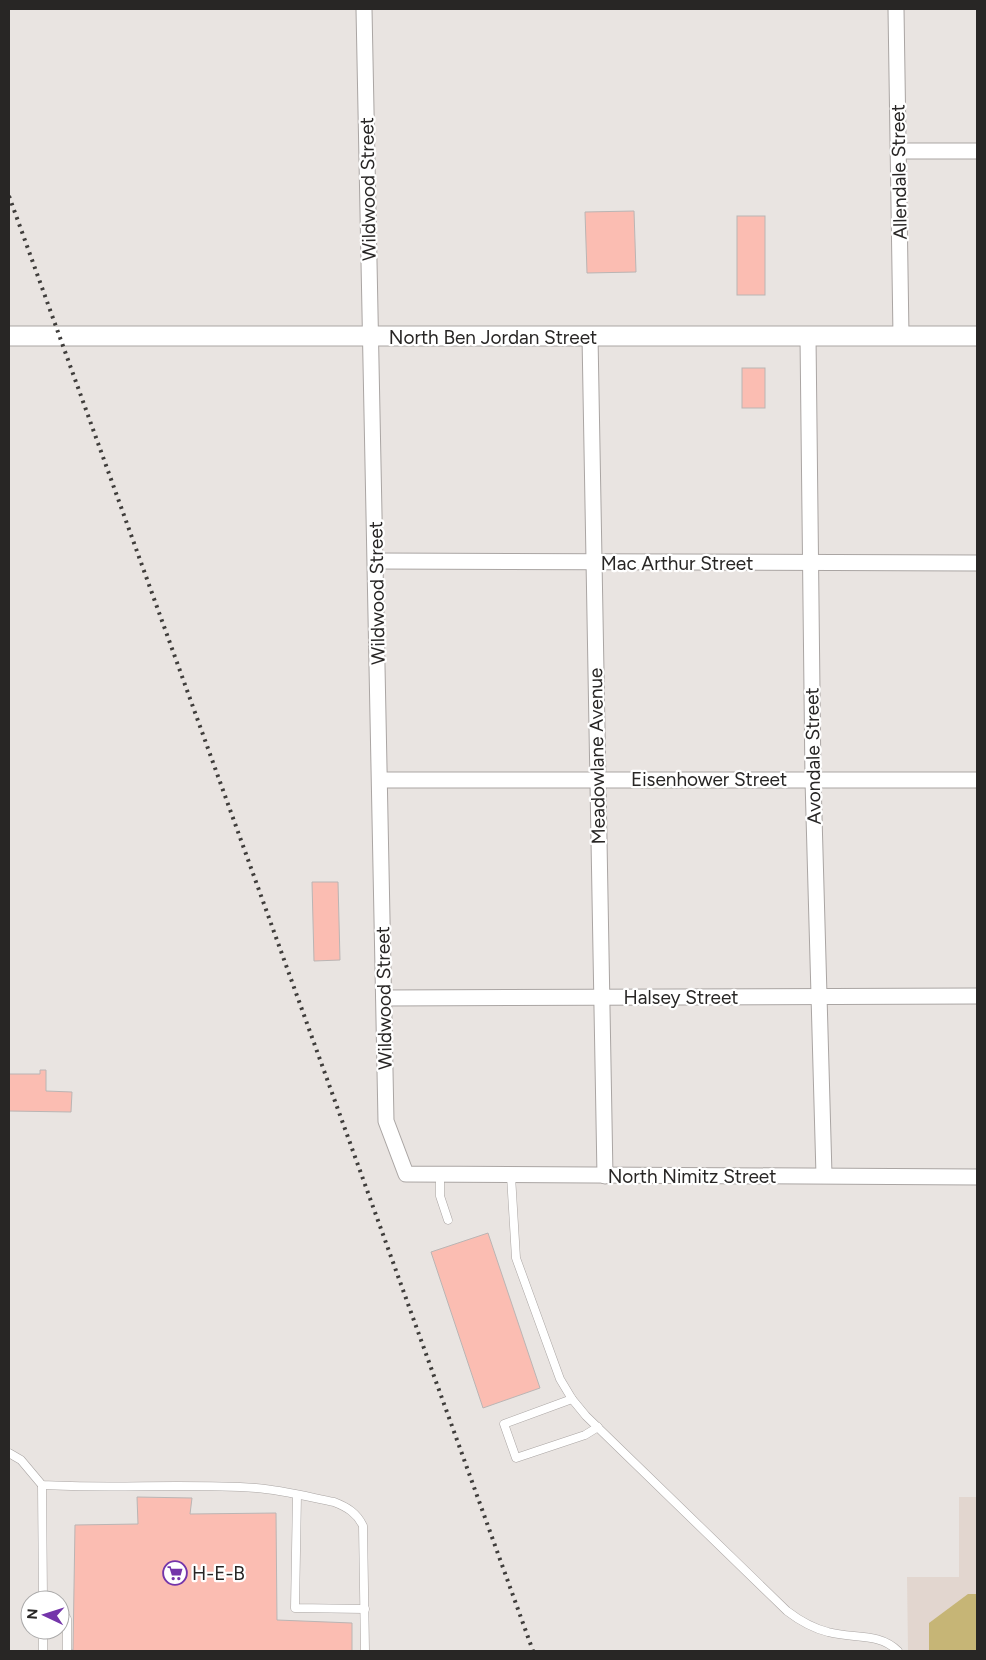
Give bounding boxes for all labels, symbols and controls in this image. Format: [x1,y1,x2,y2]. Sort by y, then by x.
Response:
street label: Allendale Street [886,104,912,240]
street label: Wildwood Street [355,117,381,261]
street label: North Ben Jordan Street [389,326,597,349]
street label: Wildwood Street [364,521,390,665]
street label: Mac Arthur Street [601,552,753,575]
street label: Meadowlane Avenue [584,667,610,845]
street label: Avondale Street [800,687,826,825]
street label: Eisenhower Street [631,768,787,791]
street label: Wildwood Street [371,926,397,1070]
street label: Halsey Street [623,986,739,1009]
street label: North Nimitz Street [608,1165,776,1188]
supermarket icon: H-E-B [162,1560,188,1586]
place label: H-E-B [192,1562,245,1585]
north arrow [20,1590,70,1640]
text: N [24,1608,41,1620]

